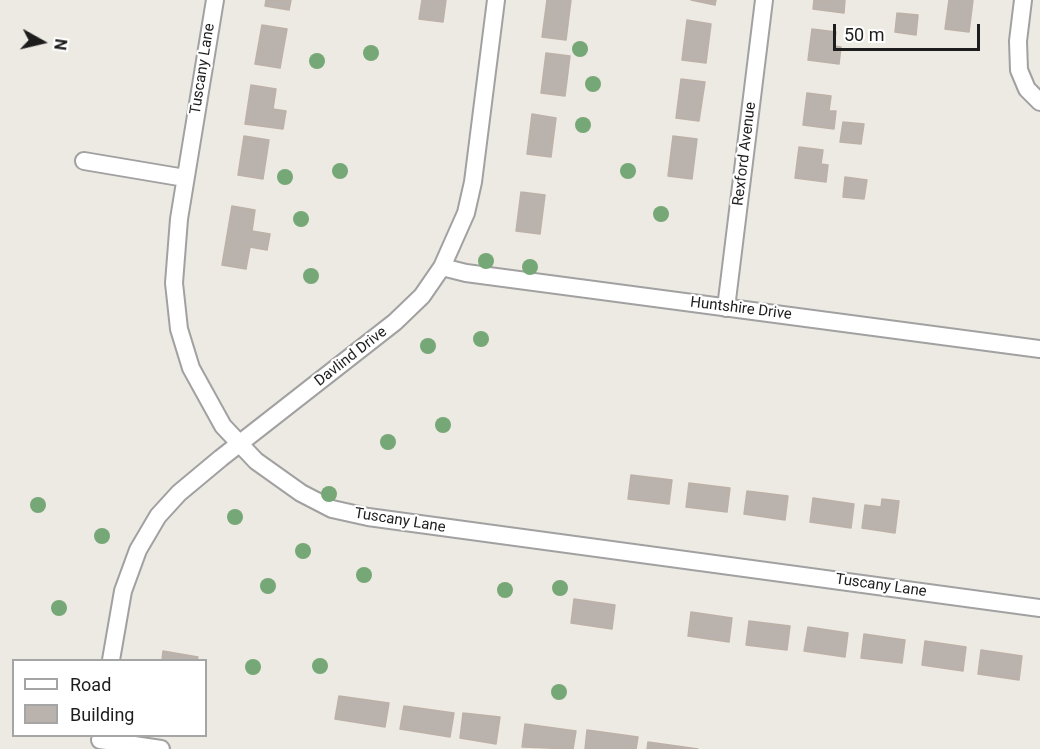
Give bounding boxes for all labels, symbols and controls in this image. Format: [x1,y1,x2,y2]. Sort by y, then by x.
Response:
north arrow [12,12,72,72]
scale bar [836,12,983,50]
street label: Tuscany Lane [187,22,219,116]
text: 50 m [844,24,884,45]
text: N [50,38,71,51]
street label: Rexford Avenue [730,101,760,207]
street label: Huntshire Drive [689,294,793,324]
street label: Davlind Drive [311,323,391,391]
street label: Tuscany Lane [353,505,447,537]
street label: Tuscany Lane [834,571,928,601]
legend [12,659,207,737]
text: Road [70,674,111,695]
text: Building [70,704,134,725]

